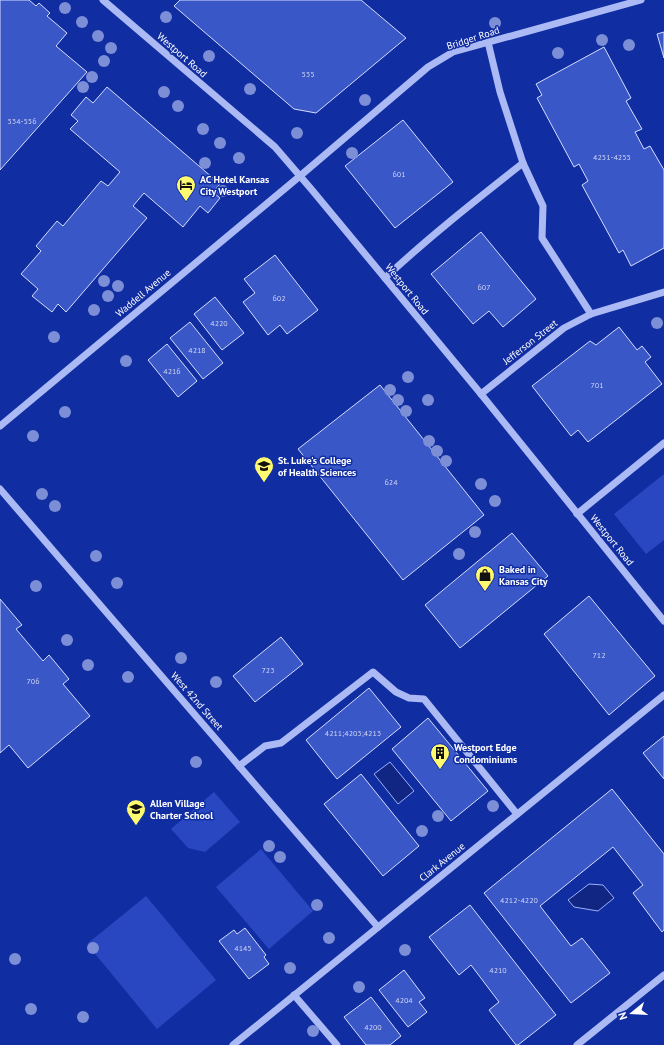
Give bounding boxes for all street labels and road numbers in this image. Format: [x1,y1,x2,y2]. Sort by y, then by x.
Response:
street label: Bridger Road [445,23,501,53]
street label: Westport Road [154,30,210,80]
street label: Westport Road [382,261,432,317]
street label: Waddell Avenue [113,266,173,320]
street label: Jefferson Street [499,316,560,368]
street label: Westport Road [587,512,637,568]
street label: West 42nd Street [168,669,226,733]
street label: Clark Avenue [417,840,467,884]

